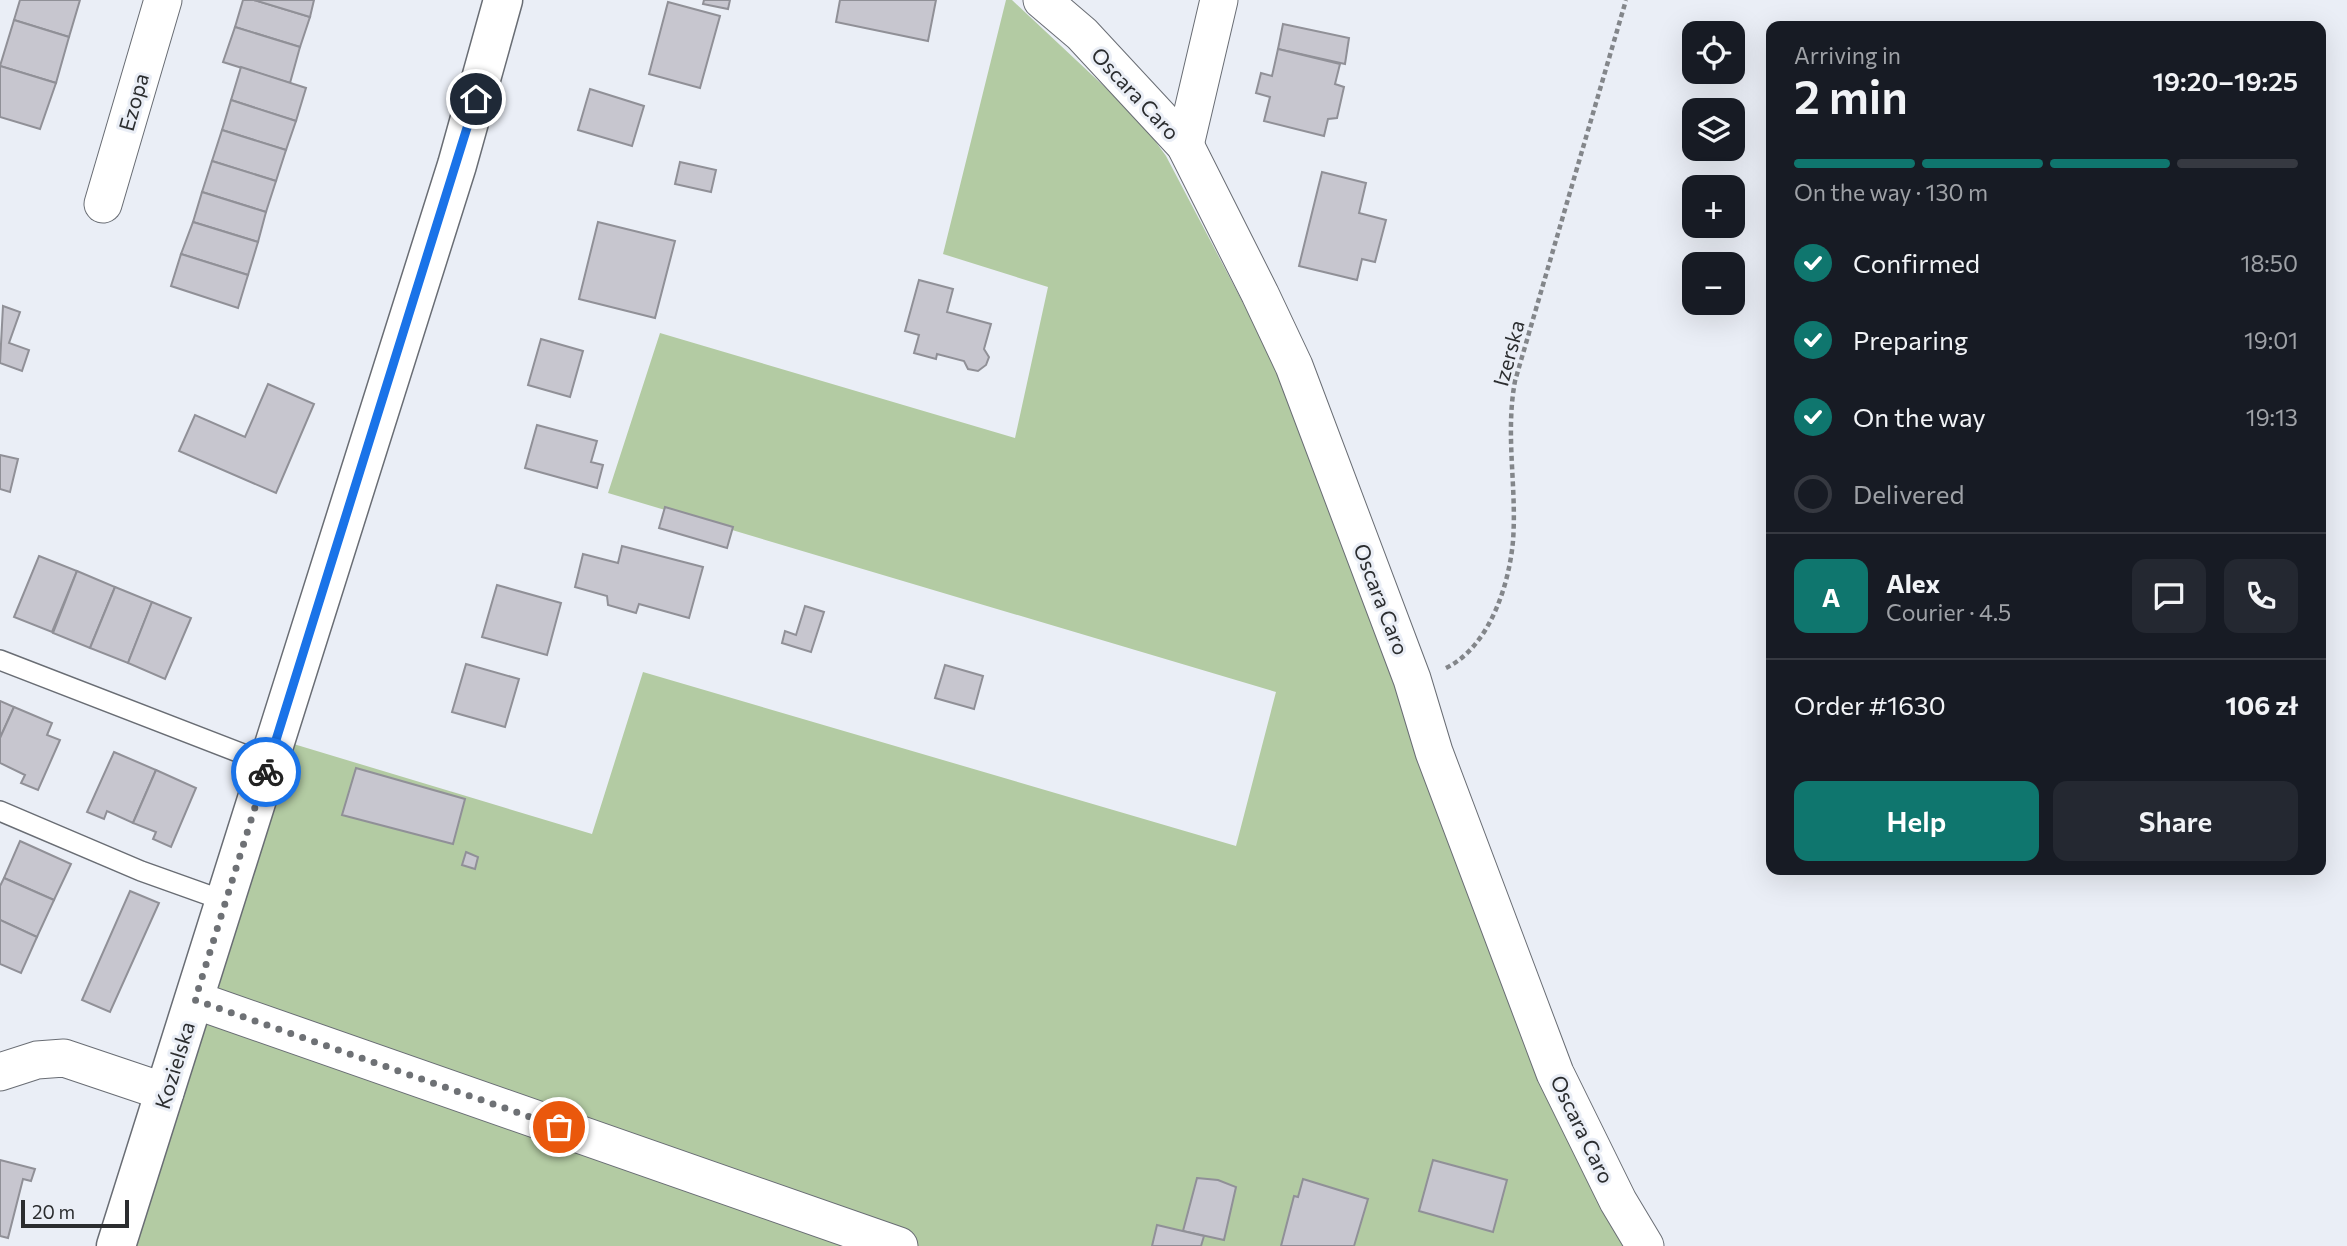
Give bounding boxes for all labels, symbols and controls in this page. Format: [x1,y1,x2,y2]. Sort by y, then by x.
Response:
map controls [1682,21,1745,315]
button: locate [1682,21,1745,84]
text: Arriving in [1794,41,1901,69]
street label: Oscara Caro [1087,42,1185,144]
text: 19:20–19:25 [2153,65,2298,96]
text: 2 min [1794,67,1908,123]
pin [446,69,506,129]
street label: Ezopa [113,70,153,134]
icon: home [457,80,495,118]
button: layers [1682,98,1745,161]
button: + [1682,175,1745,238]
text: On the way · 130 m [1794,178,1988,206]
icon: check [1794,244,1832,282]
text: Confirmed [1853,247,1980,278]
text: 18:50 [2241,249,2298,277]
button: − [1682,252,1745,315]
street label: Izerska [1487,317,1529,389]
icon: check [1794,321,1832,359]
text: Preparing [1853,324,1968,355]
text: 19:01 [2244,326,2298,354]
icon: check [1794,398,1832,436]
text: On the way [1853,401,1986,432]
text: 19:13 [2246,403,2298,431]
text: Delivered [1853,478,1964,509]
street label: Oscara Caro [1349,540,1415,658]
button: chat [2132,559,2206,633]
button: phone [2224,559,2298,633]
text: Alex [1886,567,1940,598]
text: A [1822,581,1840,612]
text: Courier · 4.5 [1886,598,2011,626]
text: Order #1630 [1794,689,1946,720]
text: 106 zł [2225,689,2298,720]
courier [231,737,301,807]
icon: bike [247,753,285,791]
button: Help [1794,781,2039,861]
button: Share [2053,781,2298,861]
street label: Kozielska [149,1018,199,1112]
street label: Oscara Caro [1546,1071,1620,1187]
pin [529,1097,589,1157]
icon: bag [540,1108,578,1146]
scale bar [21,1197,130,1229]
text: 20 m [32,1200,75,1223]

